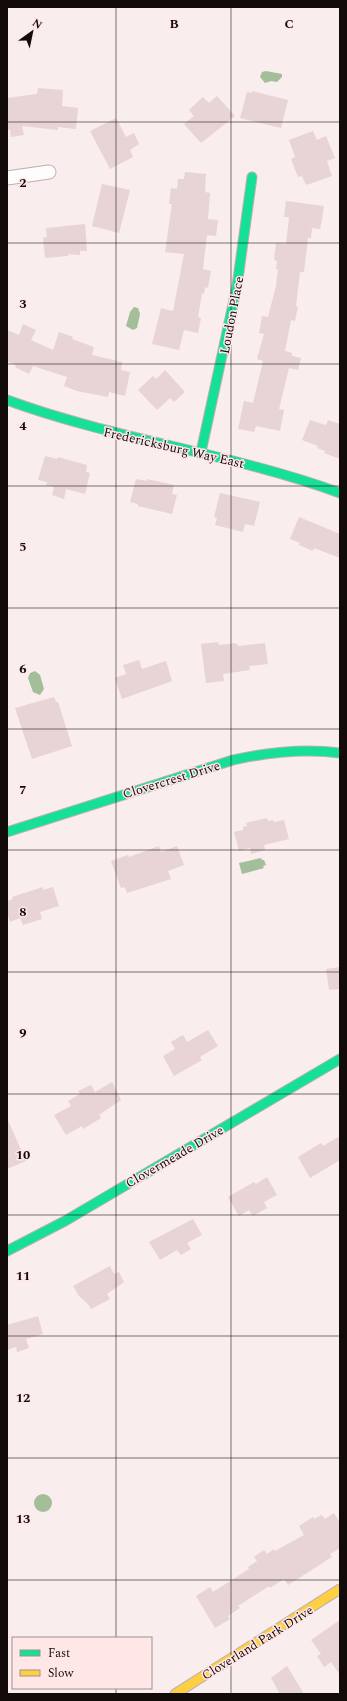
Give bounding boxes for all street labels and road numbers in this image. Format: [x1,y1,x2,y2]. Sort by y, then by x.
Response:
street label: Loudon Place [215,275,249,356]
street label: Fredericksburg Way East [101,422,246,474]
street label: Clovercrest Drive [120,756,222,804]
street label: Clovermeade Drive [122,1121,227,1193]
street label: Cloverland Park Drive [198,1600,317,1685]

